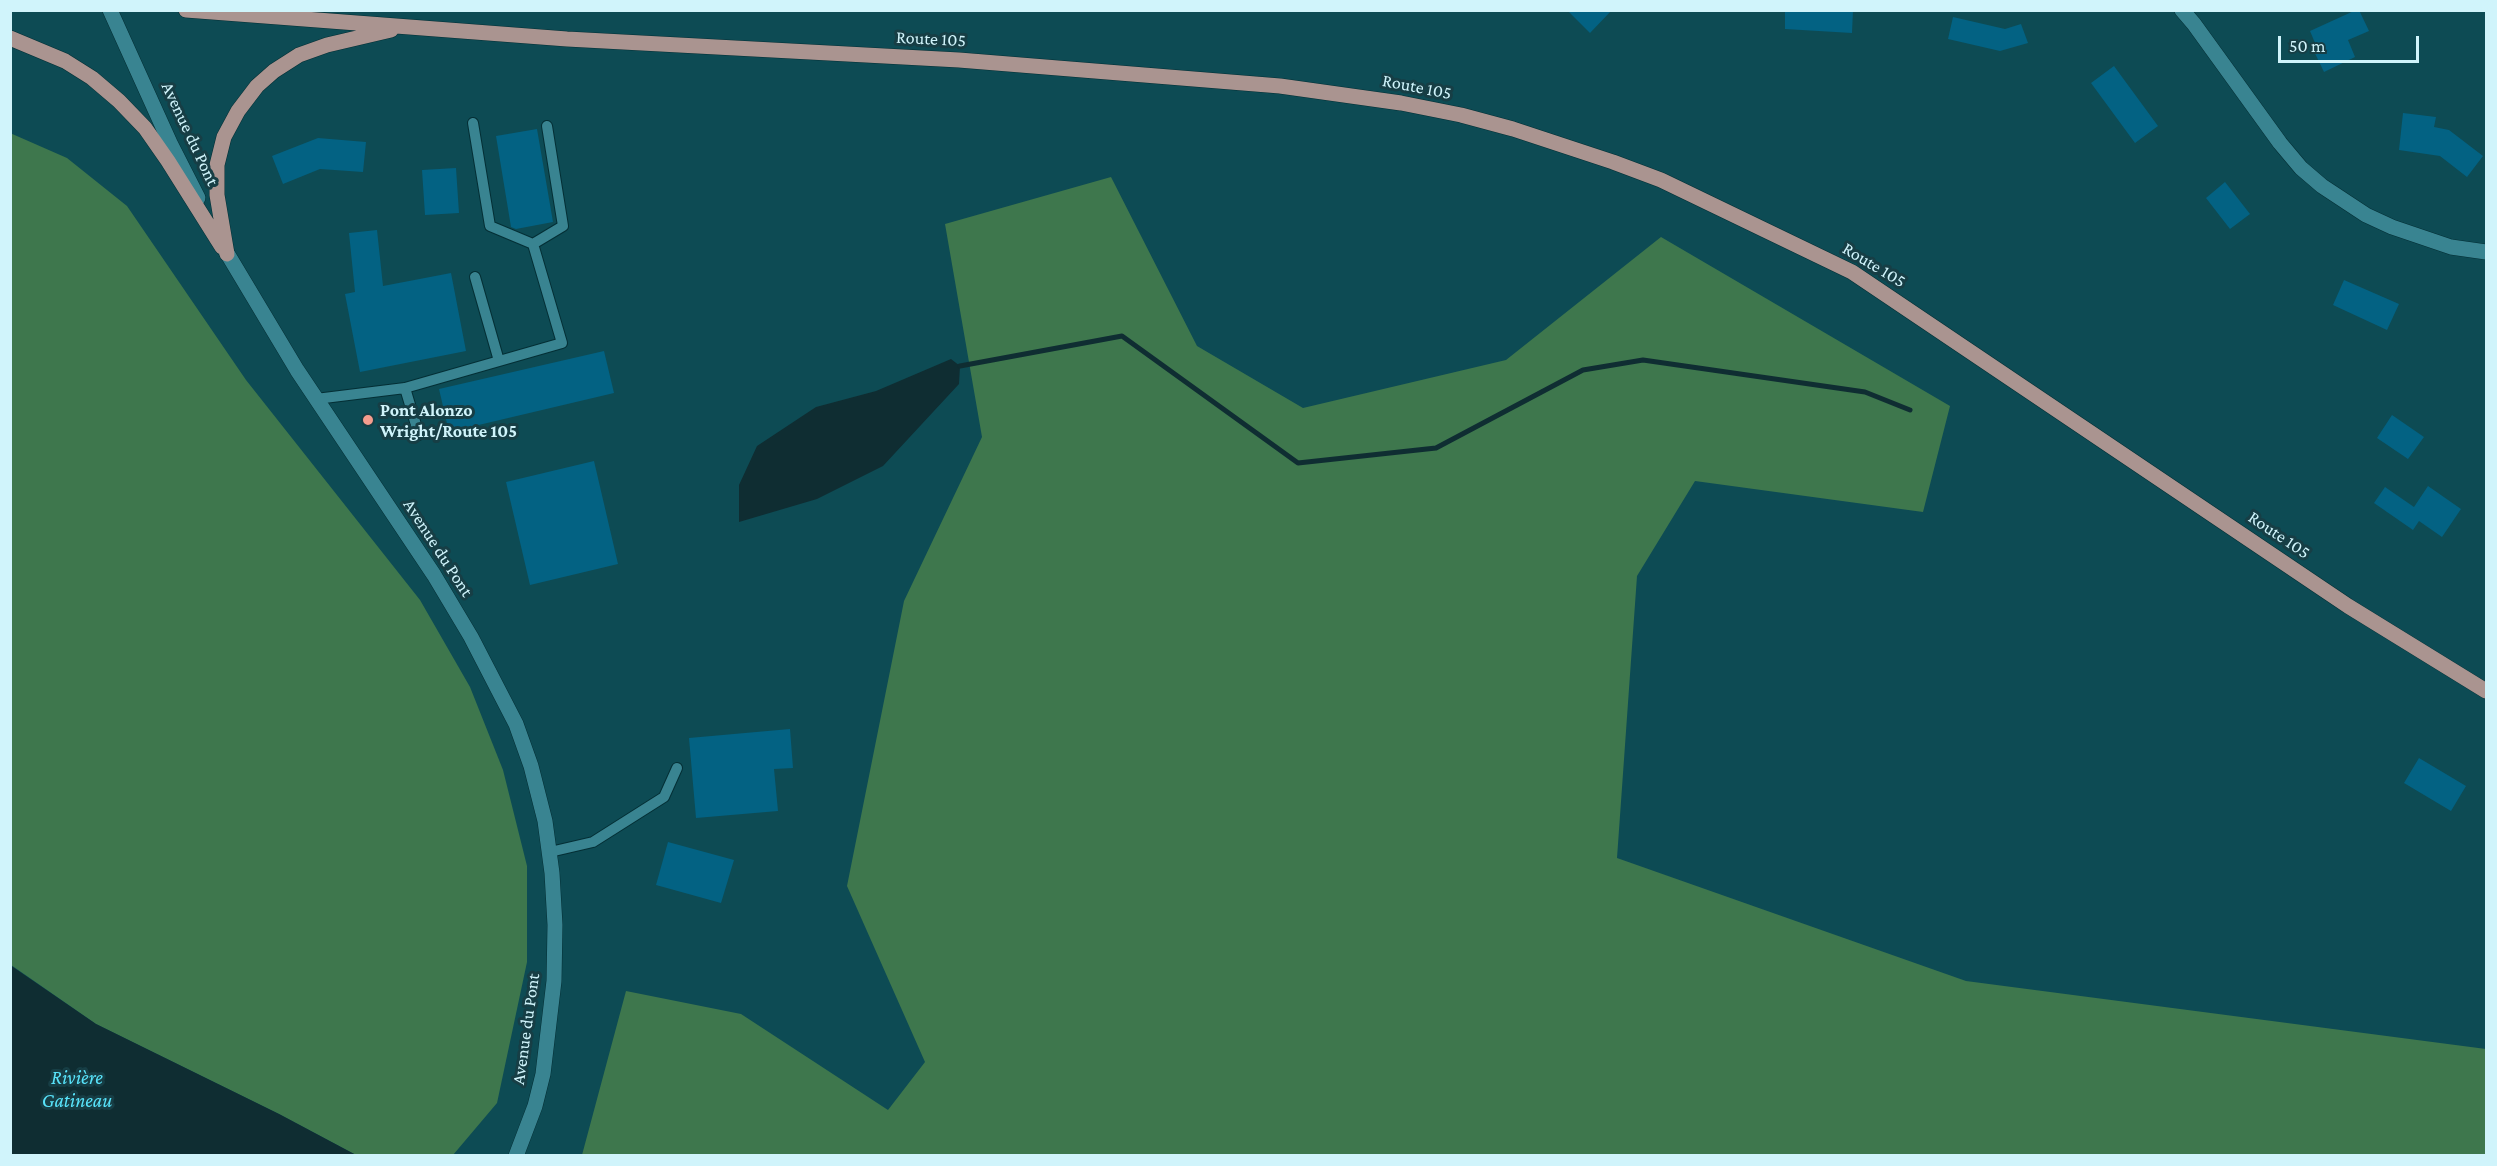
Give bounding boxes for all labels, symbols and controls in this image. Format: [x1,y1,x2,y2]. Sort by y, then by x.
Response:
scale bar [2281,24,2422,62]
street label: Route 105 [895,26,967,52]
text: 50 m [2289,36,2326,56]
street label: Route 105 [1381,70,1453,104]
street label: Avenue du Pont [157,79,223,189]
street label: Route 105 [1838,238,1910,292]
place label: Pont Alonzo Wright/Route 105 [380,399,517,442]
marker: Pont Alonzo Wright/Route 105 [361,413,375,427]
street label: Avenue du Pont [398,495,478,601]
street label: Route 105 [2244,506,2314,564]
street label: Avenue du Pont [508,972,544,1086]
water label: Rivière Gatineau [42,1066,112,1113]

